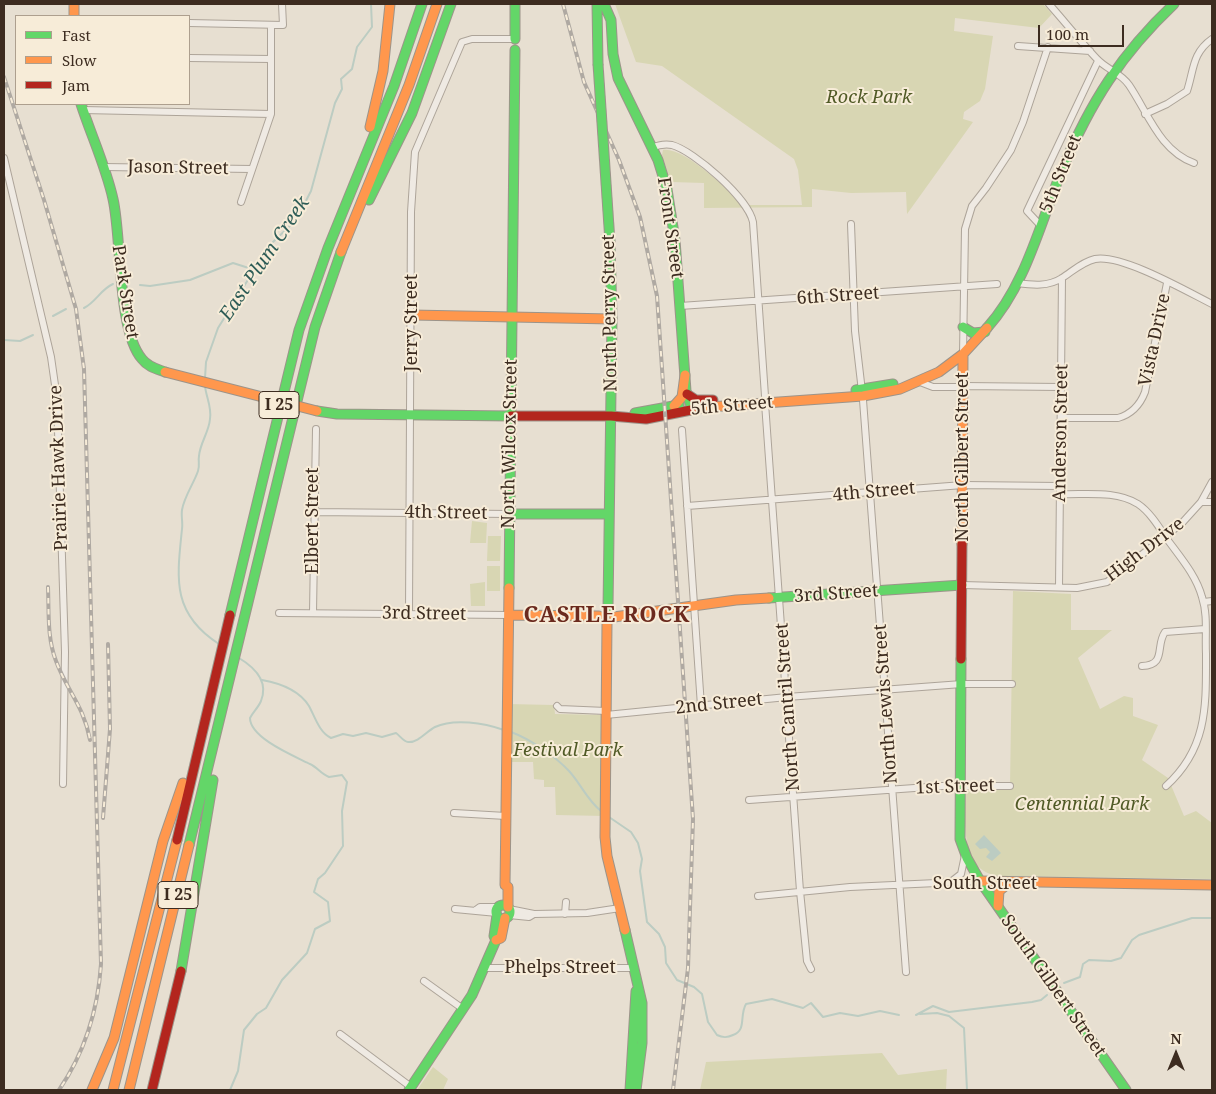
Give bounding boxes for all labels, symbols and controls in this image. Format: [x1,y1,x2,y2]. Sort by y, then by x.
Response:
legend [15,15,190,105]
scale bar [1041,15,1127,47]
text: 100 m [1046,24,1089,44]
text: Fast [62,25,91,45]
text: Slow [62,50,96,70]
text: Jam [62,75,90,95]
park label: Rock Park [826,87,912,109]
street label: 5th Street [1035,132,1087,216]
street label: Jason Street [127,156,229,180]
street label: Front Street [652,176,688,280]
water label: East Plum Creek [215,193,315,325]
street label: North Perry Street [598,234,622,392]
street label: Park Street [107,243,143,341]
street label: Jerry Street [401,274,423,372]
street label: 6th Street [796,282,880,310]
street label: Vista Drive [1135,292,1175,388]
street label: North Wilcox Street [498,359,522,529]
street label: Anderson Street [1049,364,1073,502]
street label: North Gilbert Street [952,372,974,542]
street label: Prairie Hawk Drive [45,385,73,551]
road number: I 25 [259,392,299,418]
street label: 5th Street [690,392,774,420]
street label: Elbert Street [302,467,324,575]
street label: 4th Street [832,478,916,506]
street label: 4th Street [404,501,488,525]
street label: High Drive [1101,513,1189,587]
street label: 3rd Street [793,580,879,608]
street label: 3rd Street [382,602,466,626]
district label: CASTLE ROCK [522,603,692,629]
street label: North Cantril Street [771,622,805,792]
street label: North Lewis Street [870,623,902,785]
street label: 2nd Street [674,689,764,719]
park label: Festival Park [513,740,623,762]
street label: 1st Street [915,775,995,799]
park label: Centennial Park [1015,794,1149,816]
street label: South Street [933,873,1037,895]
road number: I 25 [158,882,198,908]
street label: South Gilbert Street [996,911,1110,1061]
street label: Phelps Street [504,957,616,979]
north arrow [1151,1029,1201,1079]
text: N [1170,1029,1182,1048]

